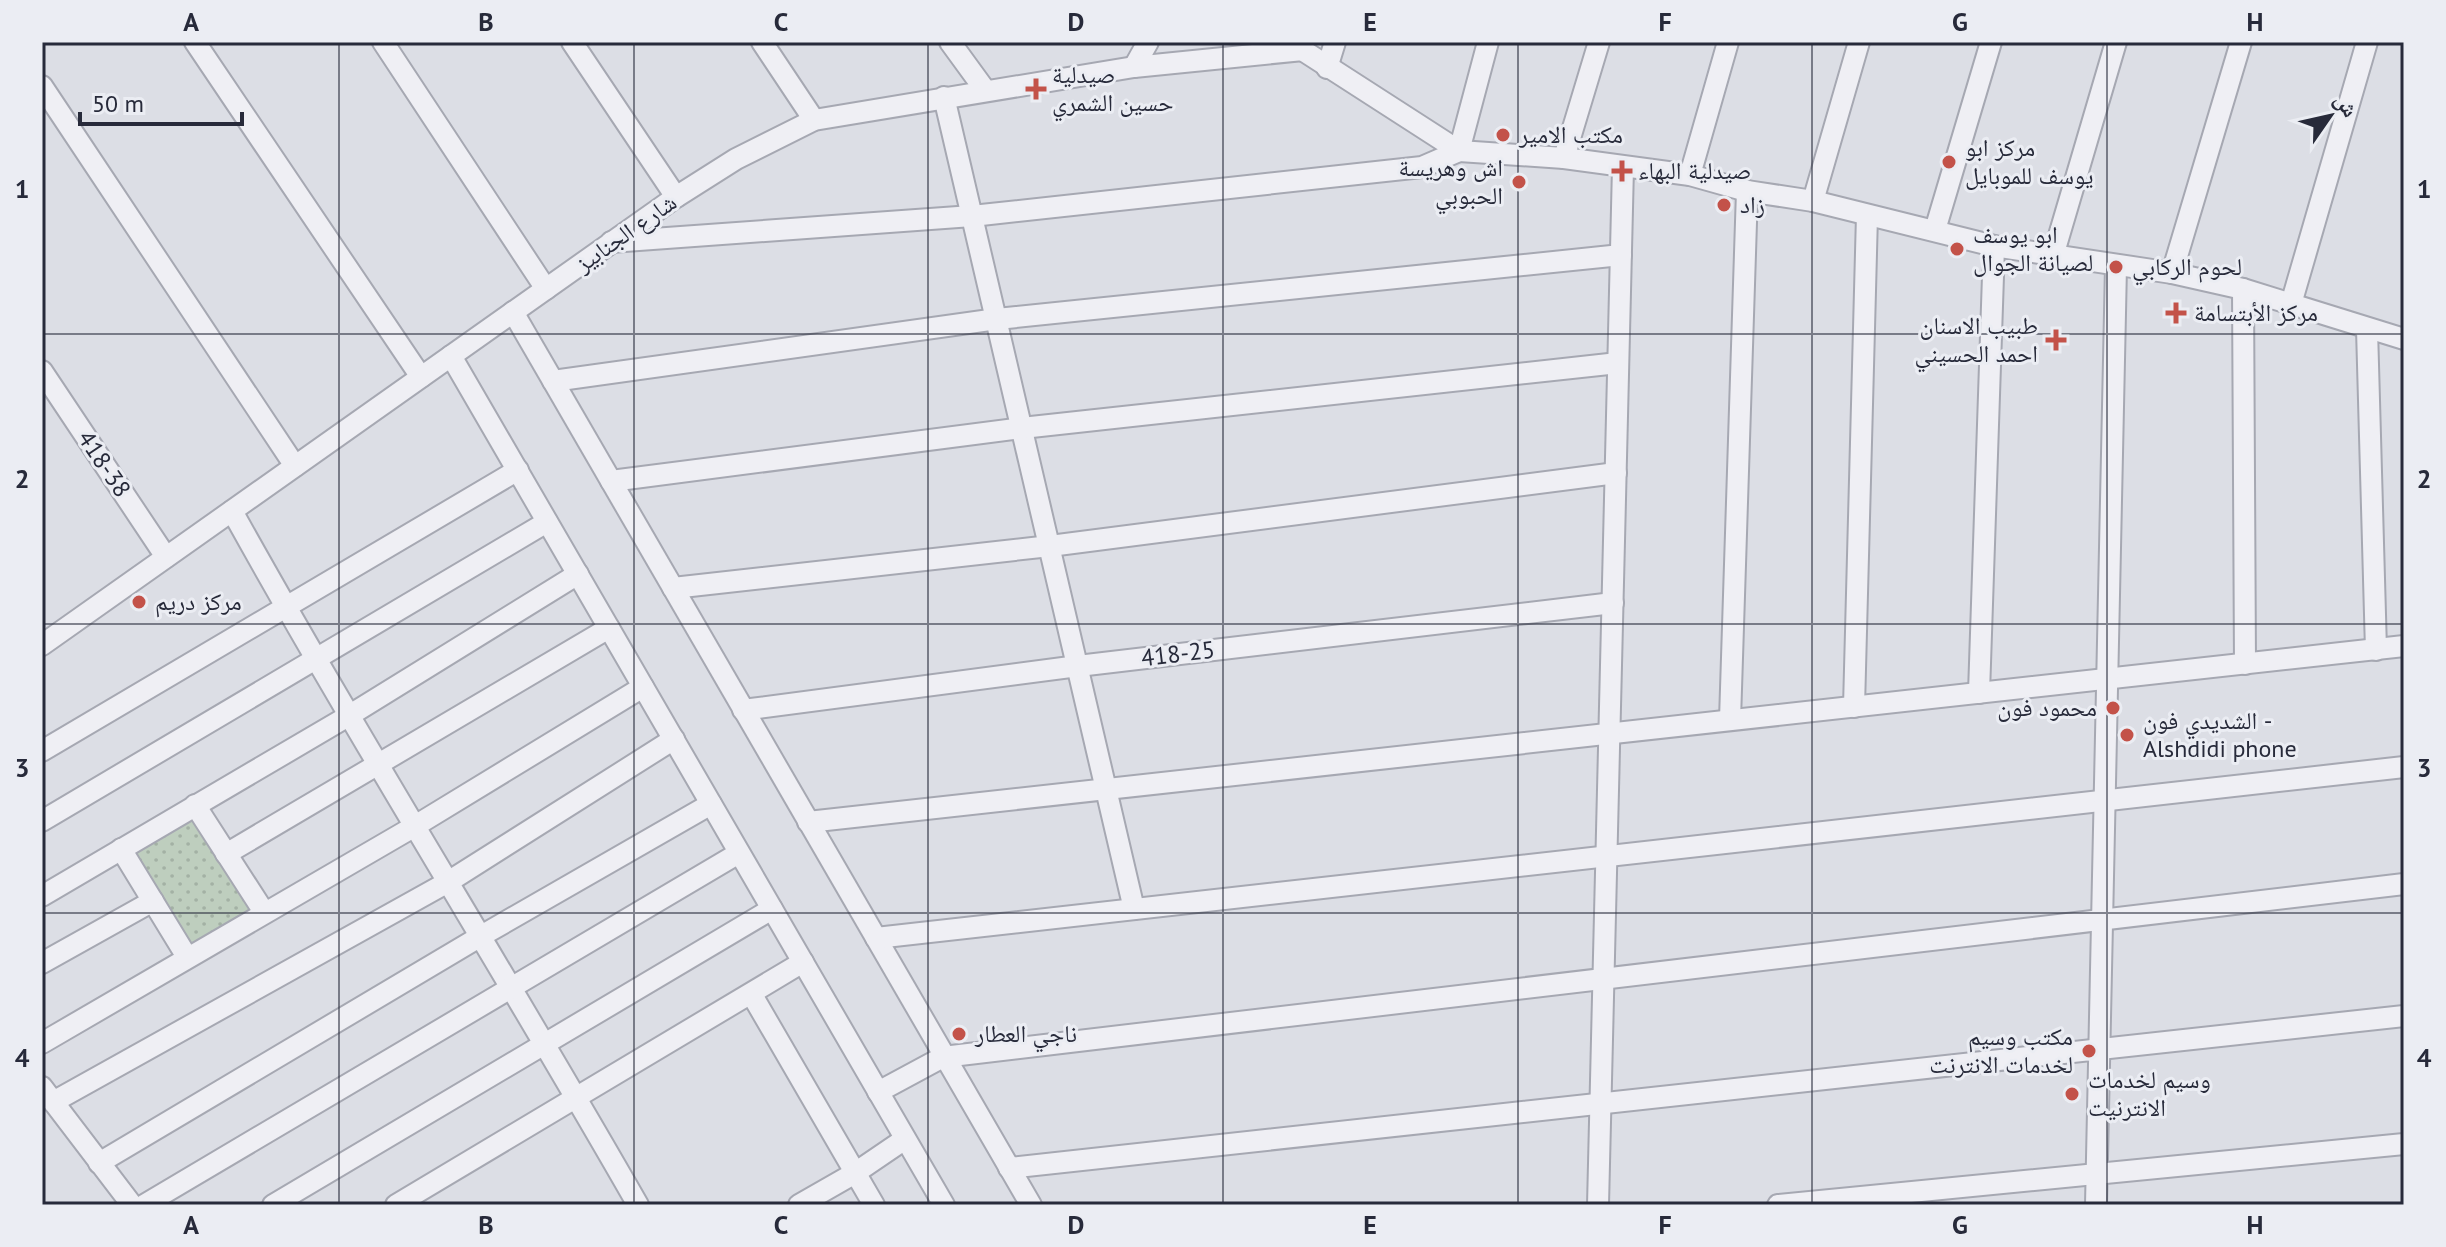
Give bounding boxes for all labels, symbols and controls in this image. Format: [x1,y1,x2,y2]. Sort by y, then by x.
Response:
text: A [183,5,199,38]
text: B [478,5,494,38]
text: C [774,5,788,38]
text: D [1068,5,1084,38]
text: E [1363,5,1377,38]
text: F [1658,5,1672,38]
text: G [1952,5,1968,38]
text: H [2247,5,2263,38]
place label: صيدلية حسين الشمري [1052,59,1173,122]
scale bar [80,76,242,126]
north arrow [2290,76,2370,156]
marker: صيدلية حسين الشمري [1027,80,1045,98]
text: ش [2328,87,2365,122]
text: 50 m [92,88,144,119]
place label: مكتب الامير [1518,119,1623,150]
marker: مكتب الامير [1494,126,1512,144]
place label: مركز ابو يوسف للموبايل [1965,132,2093,191]
place label: اش وهريسة الحبوبي [1398,152,1503,215]
marker: مركز ابو يوسف للموبايل [1940,153,1958,171]
place label: صيدلية البهاء [1638,155,1751,186]
marker: صيدلية البهاء [1613,162,1631,180]
text: 1 [15,172,29,205]
text: 1 [2417,172,2431,205]
marker: اش وهريسة الحبوبي [1510,173,1528,191]
street label: شارع الجنابيز [568,186,682,279]
place label: زاد [1740,189,1765,220]
marker: زاد [1715,196,1733,214]
place label: ابو يوسف لصيانة الجوال [1973,219,2093,278]
marker: ابو يوسف لصيانة الجوال [1948,240,1966,258]
place label: لحوم الركابي [2132,251,2242,286]
marker: لحوم الركابي [2107,258,2125,276]
place label: مركز الأبتسامة [2194,297,2318,328]
marker: مركز الأبتسامة [2165,302,2187,324]
place label: طبيب الاسنان احمد الحسيني [1914,310,2038,373]
marker: طبيب الاسنان احمد الحسيني [2045,329,2067,351]
street label: 418-38 [71,424,138,503]
text: 2 [15,462,29,495]
text: 2 [2417,462,2431,495]
place label: مركز دريم [155,586,242,618]
marker: مركز دريم [130,593,148,611]
street label: 418-25 [1139,634,1217,673]
place label: محمود فون [1997,692,2097,723]
marker: محمود فون [2104,699,2122,717]
place label: الشديدي فون - Alshdidi phone [2143,705,2297,764]
marker: الشديدي فون - Alshdidi phone [2118,726,2136,744]
text: 3 [15,751,29,784]
text: 3 [2417,751,2431,784]
place label: ناجي العطار [974,1018,1077,1053]
place label: مكتب وسيم لخدمات الانترنت [1929,1021,2073,1080]
marker: ناجي العطار [950,1025,968,1043]
text: 4 [15,1041,30,1074]
text: 4 [2417,1041,2432,1074]
marker: مكتب وسيم لخدمات الانترنت [2080,1042,2098,1060]
place label: وسيم لخدمات الانترنيت [2088,1064,2211,1123]
marker: وسيم لخدمات الانترنيت [2063,1085,2081,1103]
text: A [183,1208,199,1241]
text: B [478,1208,494,1241]
text: C [774,1208,788,1241]
text: D [1068,1208,1084,1241]
text: E [1363,1208,1377,1241]
text: F [1658,1208,1672,1241]
text: G [1952,1208,1968,1241]
text: H [2247,1208,2263,1241]

